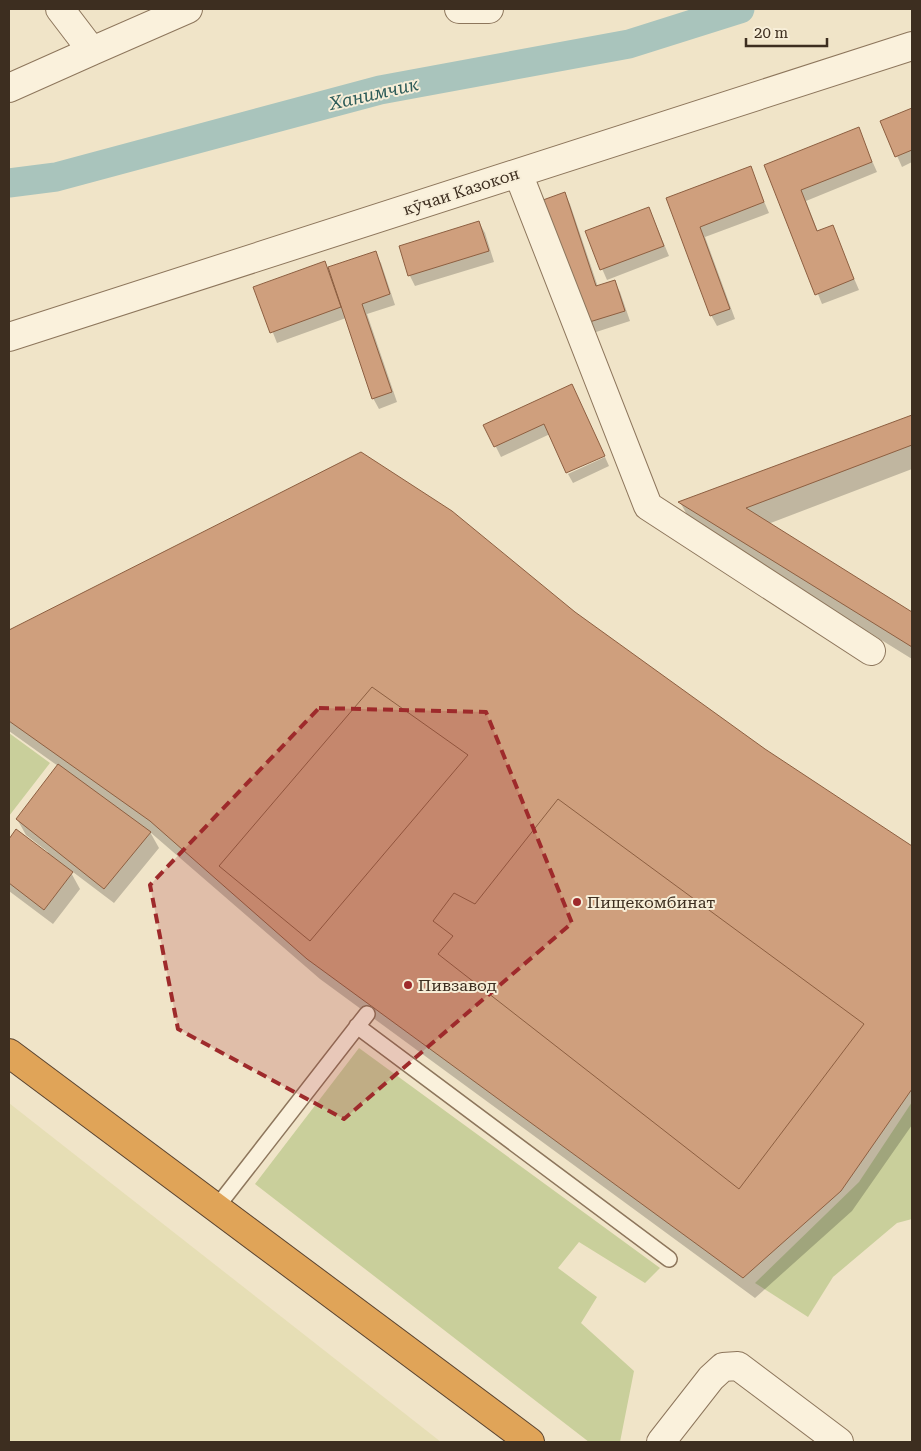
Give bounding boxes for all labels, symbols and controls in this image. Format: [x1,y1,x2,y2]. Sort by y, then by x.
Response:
scale bar [746,15,827,47]
text: 20 m [754,24,789,42]
water label: Ханимчик [326,73,421,114]
street label: кӯчаи Казокон [401,164,522,219]
place label: Пищекомбинат [587,893,715,912]
marker: Пищекомбинат [571,896,583,908]
place label: Пивзавод [418,976,497,995]
marker: Пивзавод [402,979,414,991]

